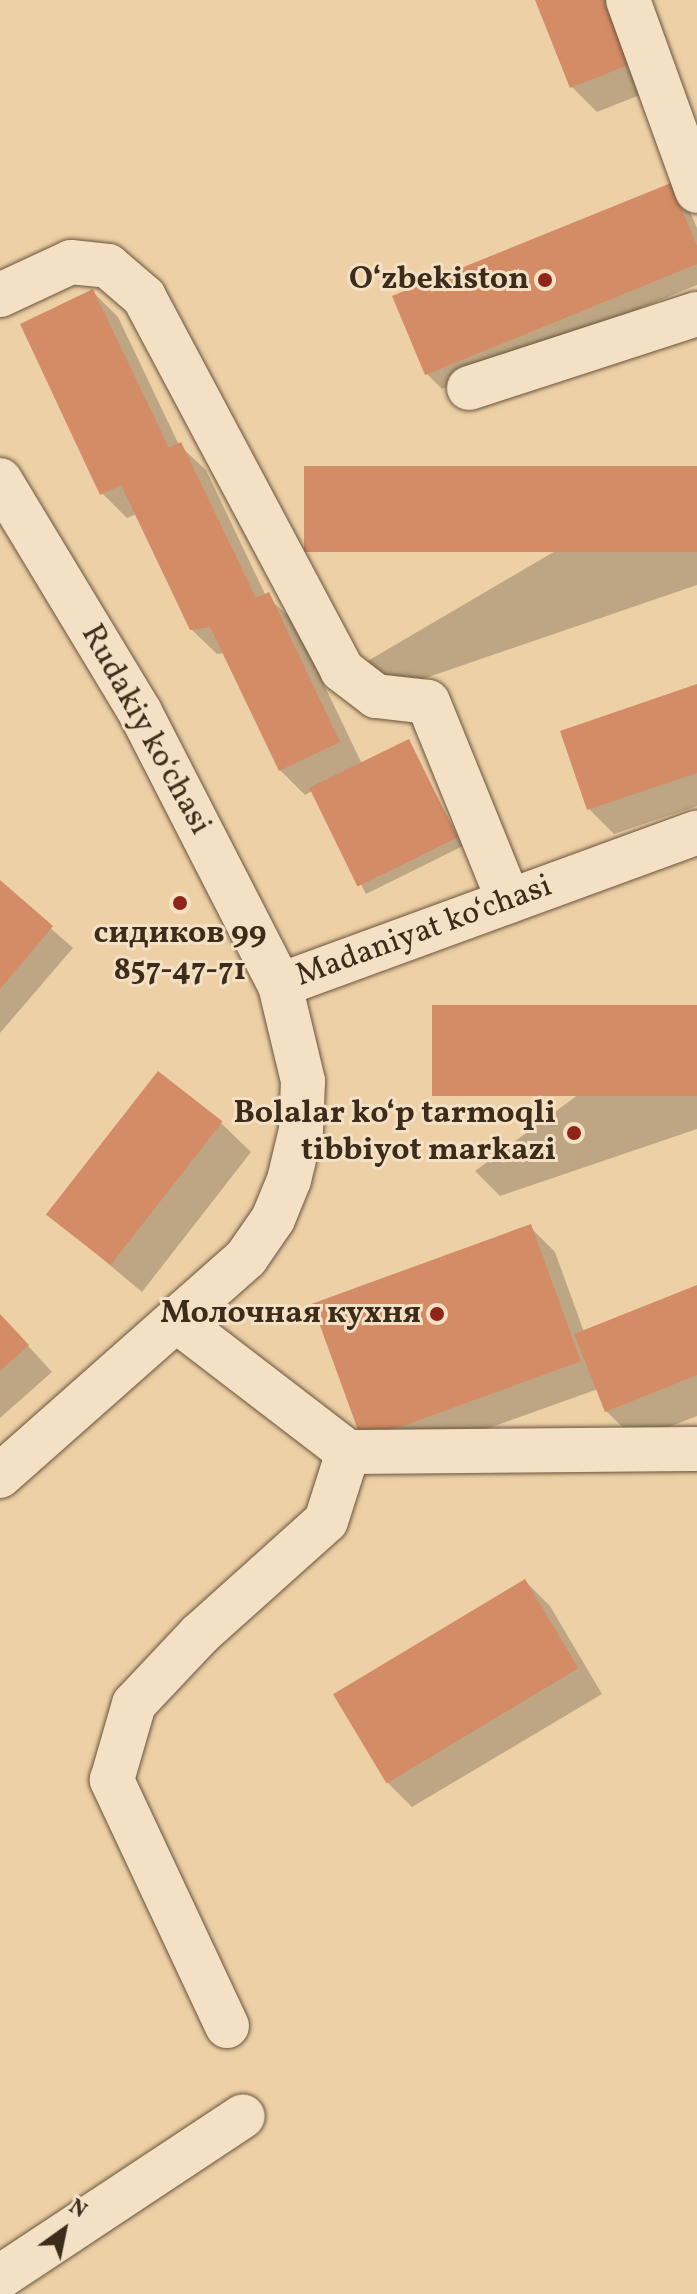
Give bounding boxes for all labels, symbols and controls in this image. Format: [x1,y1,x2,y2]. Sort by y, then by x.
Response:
place label: Oʻzbekiston [349,261,529,299]
marker: Oʻzbekiston [536,271,554,289]
street label: Rudakiy ko‘chasi [71,618,219,842]
street label: Madaniyat ko‘chasi [291,868,557,996]
marker: сидиков 99 857-47-71 [171,894,189,912]
place label: сидиков 99 857-47-71 [94,916,266,991]
place label: Bolalar ko‘p tarmoqli tibbiyot markazi [233,1096,556,1171]
marker: Bolalar ko‘p tarmoqli tibbiyot markazi [563,1122,585,1144]
place label: Молочная кухня [160,1295,421,1333]
marker: Молочная кухня [428,1305,446,1323]
north arrow [24,2190,104,2270]
text: N [62,2192,92,2227]

